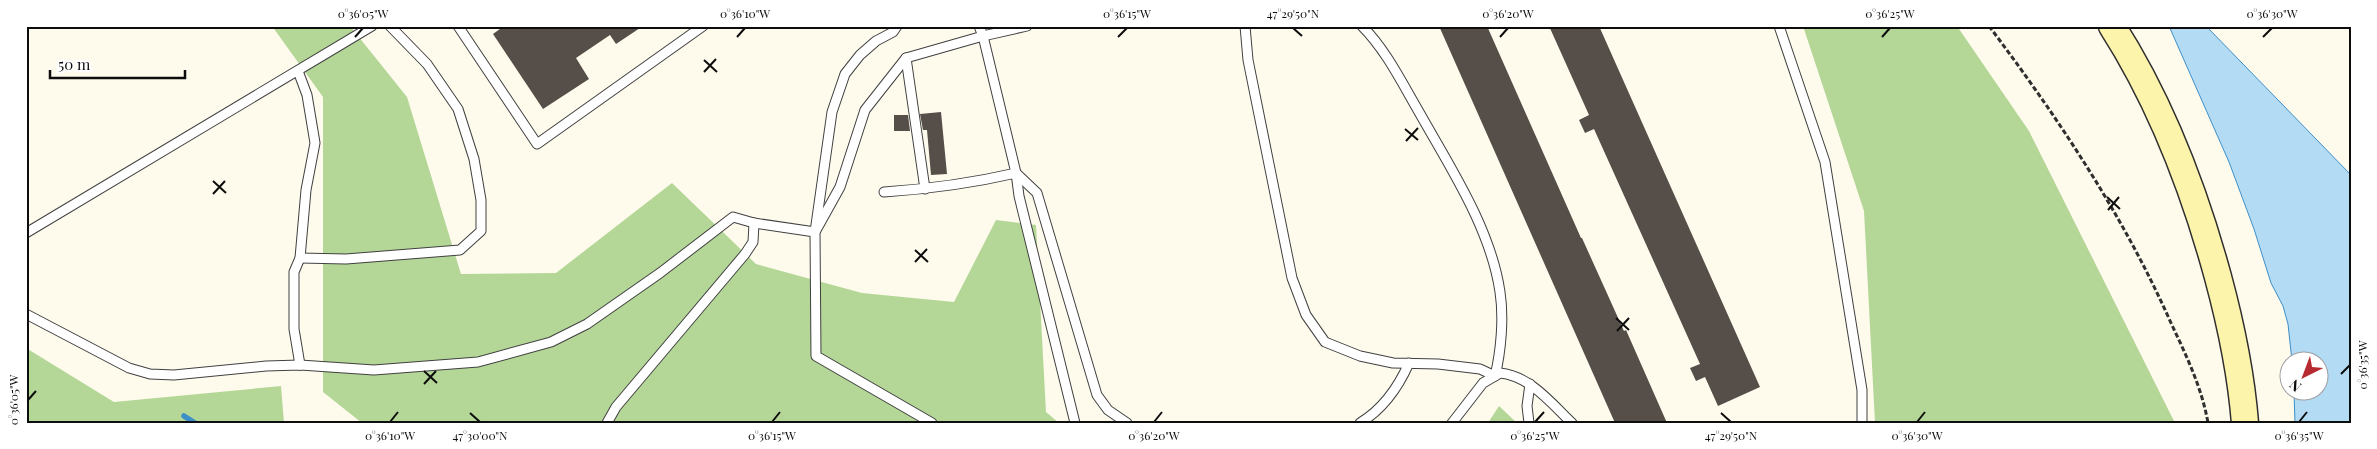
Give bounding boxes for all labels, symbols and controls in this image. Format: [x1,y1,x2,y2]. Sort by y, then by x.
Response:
text: 0°36'05"W [338,5,388,21]
text: 0°36'10"W [720,5,770,21]
text: 0°36'15"W [1103,5,1151,21]
text: 47°29'50"N [1267,5,1320,21]
text: 0°36'20"W [1482,5,1534,21]
text: 0°36'25"W [1865,5,1915,21]
text: 0°36'30"W [2246,5,2298,21]
scale bar [50,48,185,80]
text: 50 m [58,54,91,74]
text: 0°36'35"W [2354,340,2370,390]
north arrow [2280,352,2330,402]
text: 0°36'05"W [5,375,21,425]
text: N [2285,376,2305,396]
text: 0°36'10"W [365,427,415,443]
text: 47°30'00"N [452,427,508,443]
text: 0°36'15"W [748,427,796,443]
text: 0°36'20"W [1128,427,1180,443]
text: 0°36'25"W [1510,427,1560,443]
text: 47°29'50"N [1705,427,1758,443]
text: 0°36'30"W [1891,427,1943,443]
text: 0°36'35"W [2274,427,2324,443]

